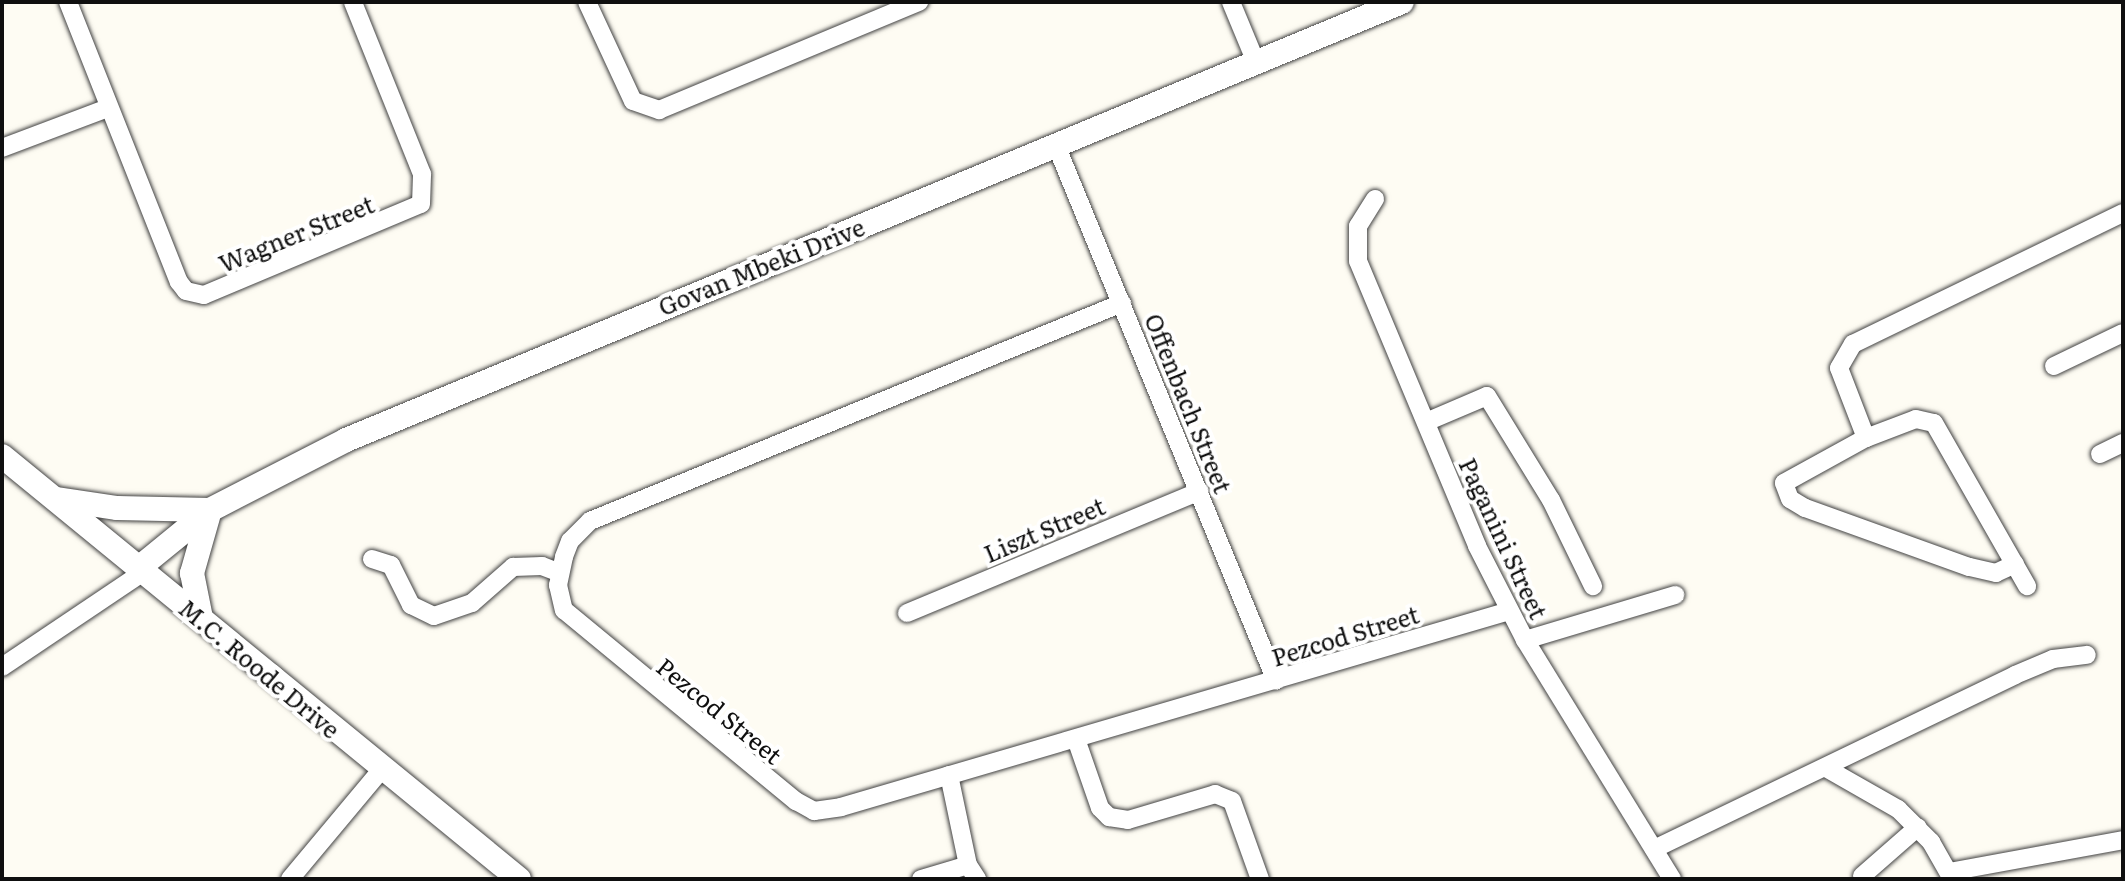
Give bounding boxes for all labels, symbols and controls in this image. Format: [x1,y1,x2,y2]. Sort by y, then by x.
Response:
street label: Wagner Street [214,189,378,277]
street label: Govan Mbeki Drive [654,212,868,320]
street label: Offenbach Street [1140,309,1238,497]
street label: Paganini Street [1454,453,1554,623]
street label: Liszt Street [979,491,1109,567]
street label: M.C. Roode Drive [174,593,346,743]
street label: Pezcod Street [1268,599,1422,671]
street label: Pezcod Street [652,651,788,769]

